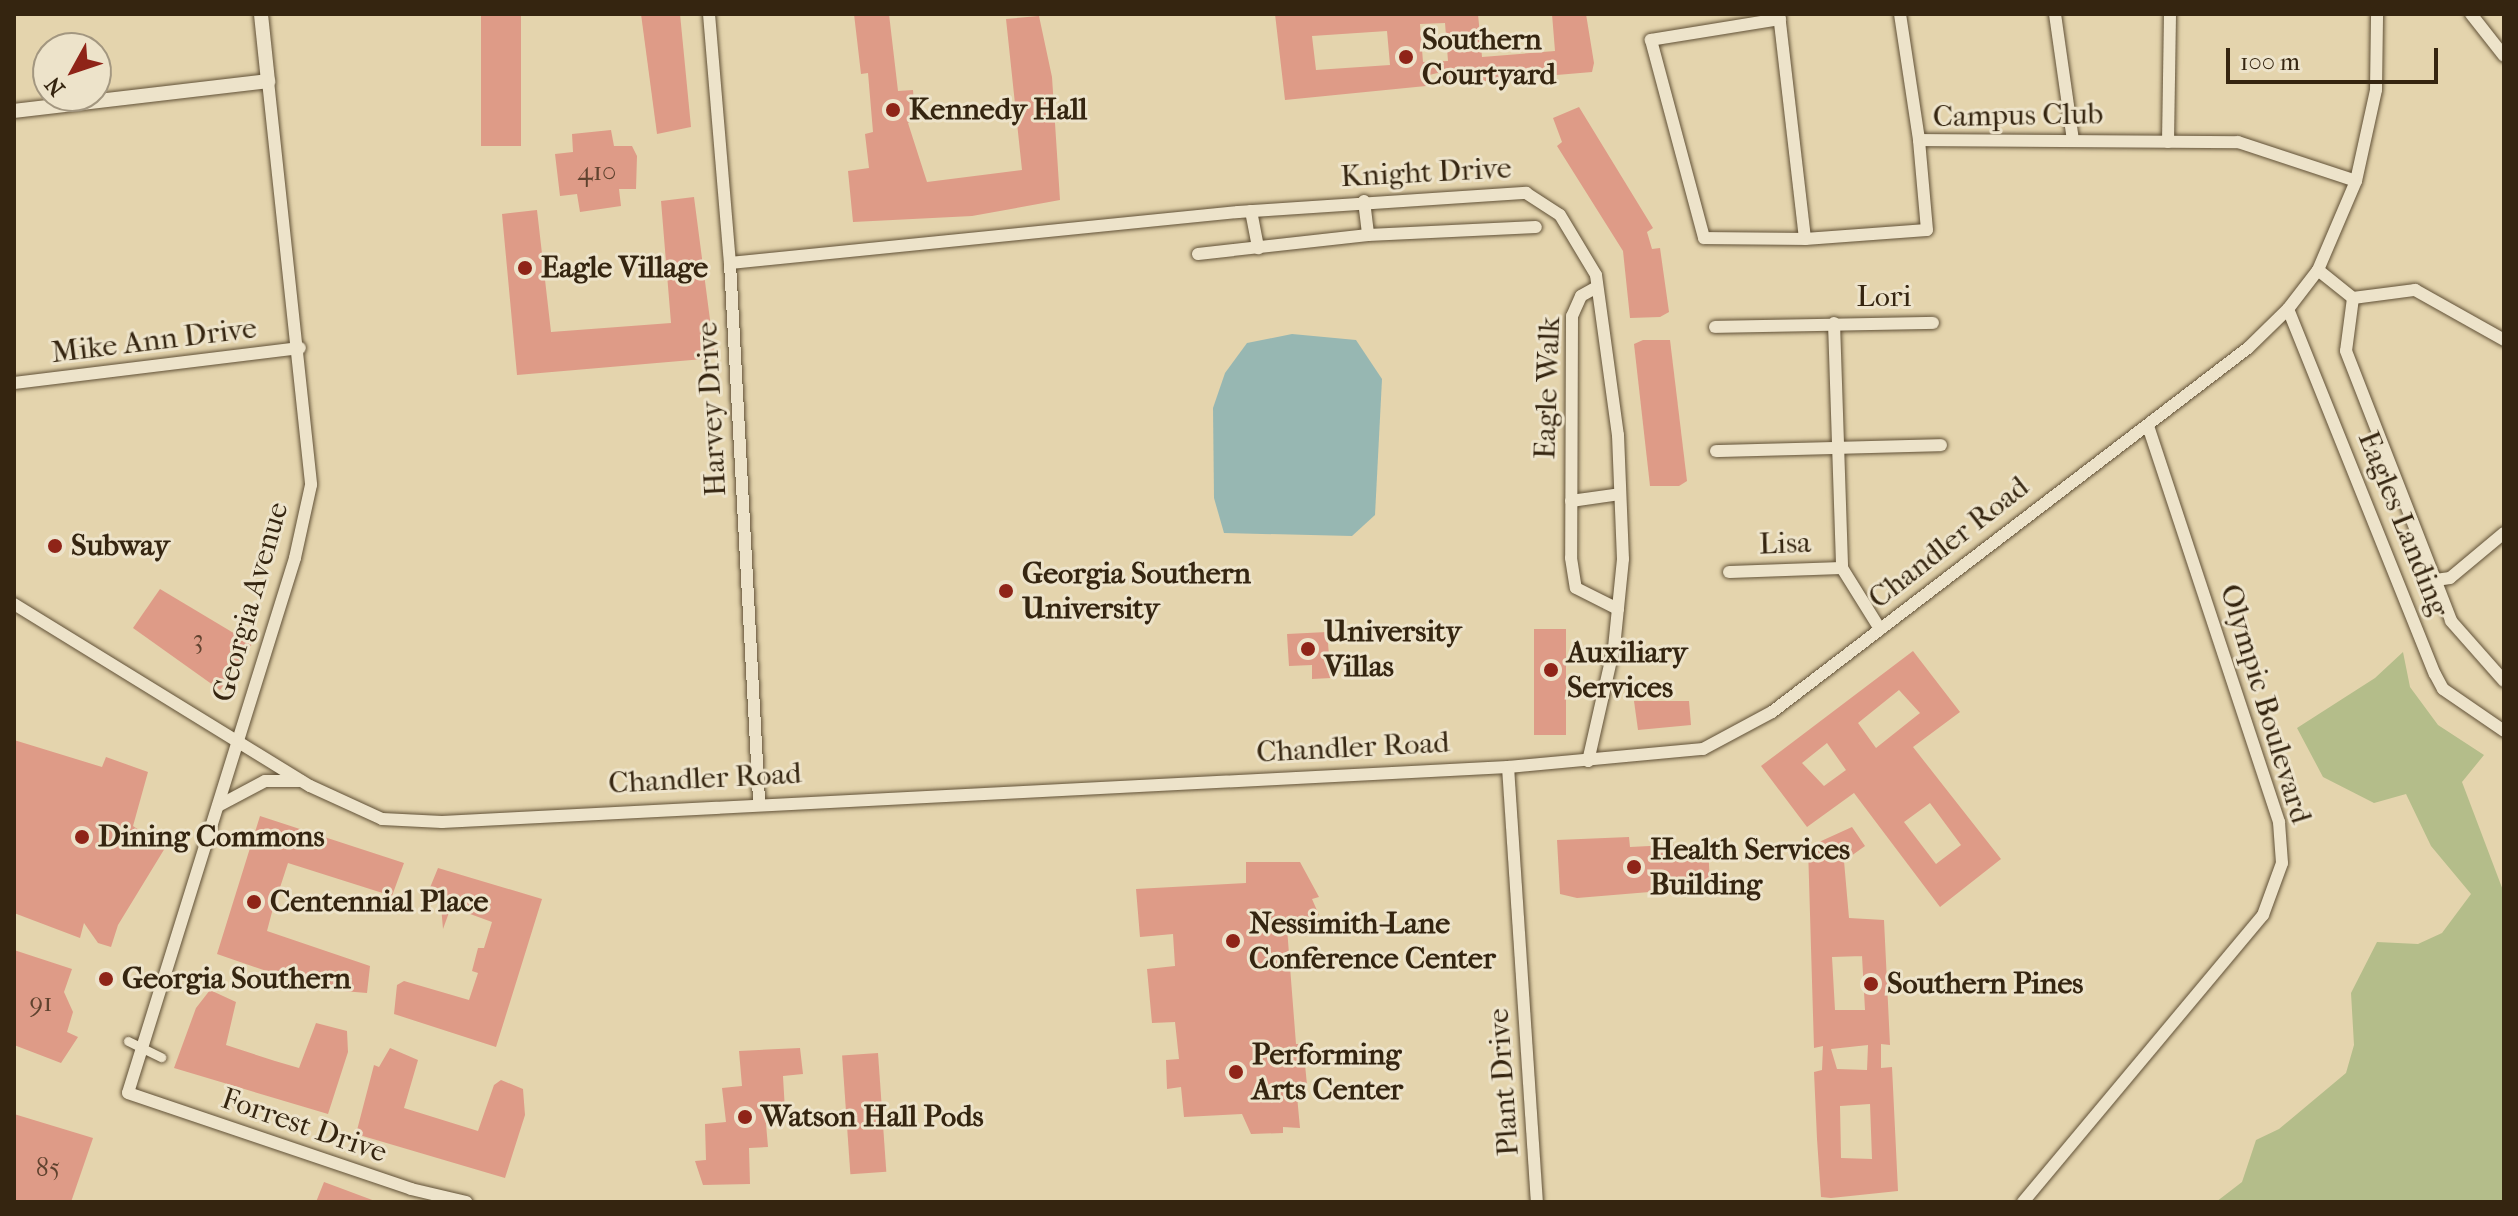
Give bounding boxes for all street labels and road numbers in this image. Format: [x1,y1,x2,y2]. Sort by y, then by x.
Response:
street label: Campus Club [1932,97,2104,135]
street label: Knight Drive [1340,151,1512,195]
street label: Lori [1857,279,1911,315]
street label: Mike Ann Drive [49,311,259,371]
street label: Eagle Walk [1528,316,1568,460]
street label: Harvey Drive [689,321,735,497]
street label: Eagles Landing [2349,426,2457,622]
street label: Chandler Road [1862,469,2036,617]
street label: Georgia Avenue [205,498,297,706]
street label: Lisa [1758,525,1812,563]
street label: Olympic Boulevard [2212,580,2318,828]
street label: Chandler Road [1255,725,1451,771]
street label: Chandler Road [607,756,803,802]
street label: Plant Drive [1481,1007,1527,1157]
street label: Forrest Drive [217,1081,391,1171]

